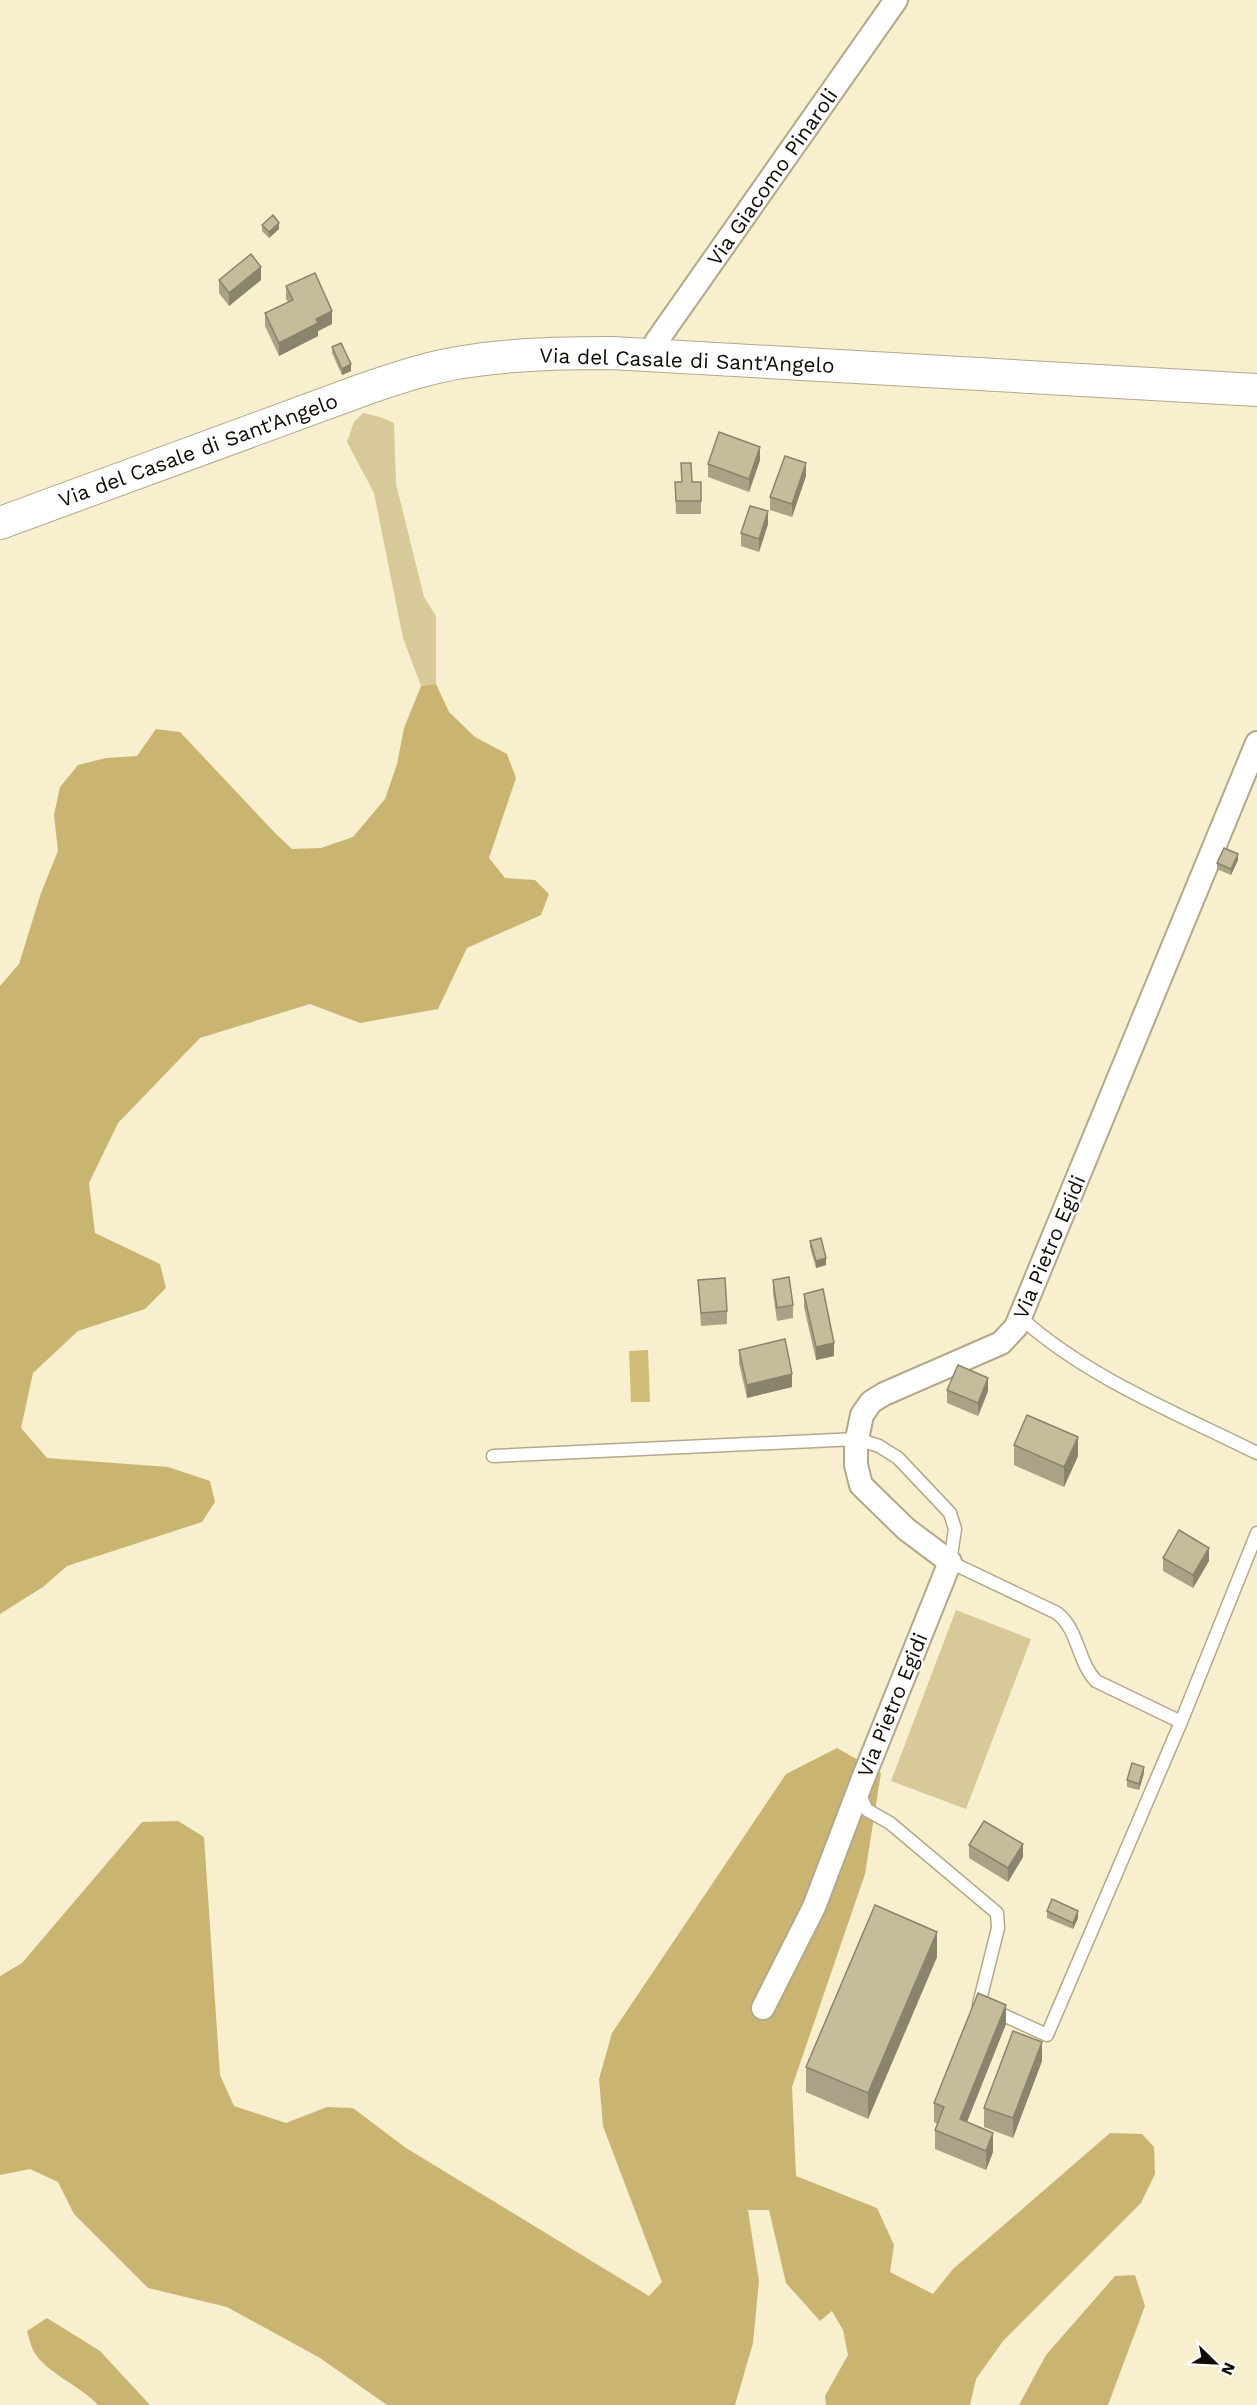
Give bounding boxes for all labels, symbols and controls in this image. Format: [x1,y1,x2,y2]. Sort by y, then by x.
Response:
street label: Via Giacomo Pinaroli [701,84,843,270]
street label: Via del Casale di Sant'Angelo [539,342,835,378]
street label: Via del Casale di Sant'Angelo [55,388,341,512]
street label: Via Pietro Egidi [1007,1171,1091,1323]
street label: Via Pietro Egidi [852,1629,932,1781]
north arrow [1185,2333,1245,2393]
text: N [1217,2360,1239,2378]

